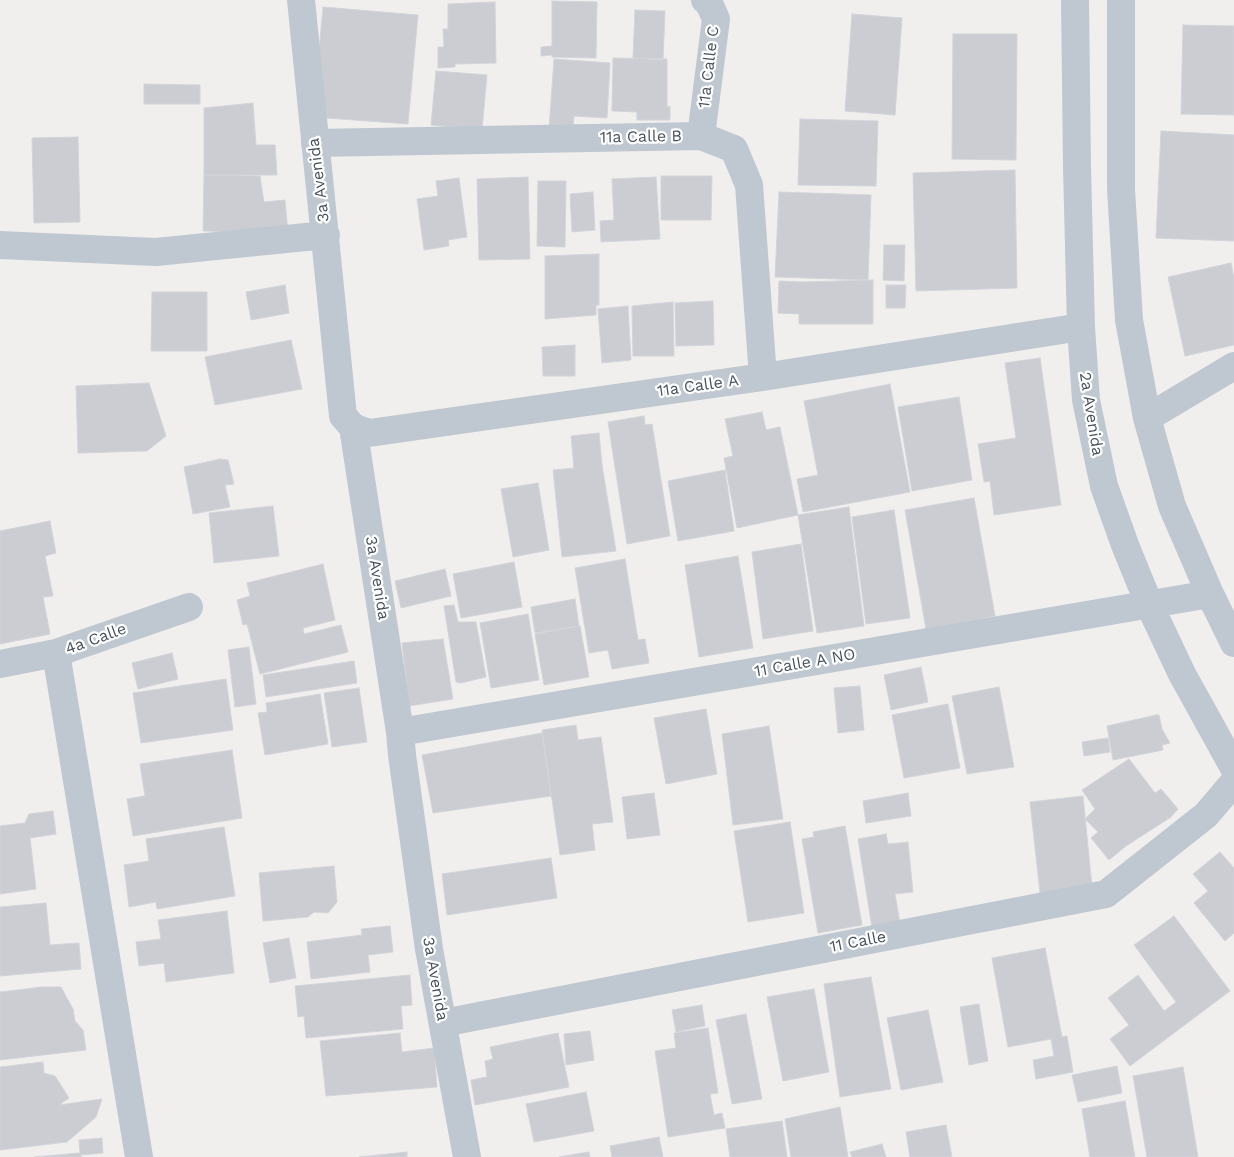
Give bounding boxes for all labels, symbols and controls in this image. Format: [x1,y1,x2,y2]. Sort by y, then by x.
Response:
street label: 11a Calle C [694,25,724,109]
street label: 11a Calle B [600,127,682,147]
street label: 3a Avenida [304,137,334,223]
street label: 11a Calle A [656,371,740,401]
street label: 2a Avenida [1075,371,1107,457]
street label: 3a Avenida [361,535,393,621]
street label: 4a Calle [63,619,129,659]
street label: 11 Calle A NO [753,645,857,681]
street label: 11 Calle [828,927,888,957]
street label: 3a Avenida [418,936,452,1022]

